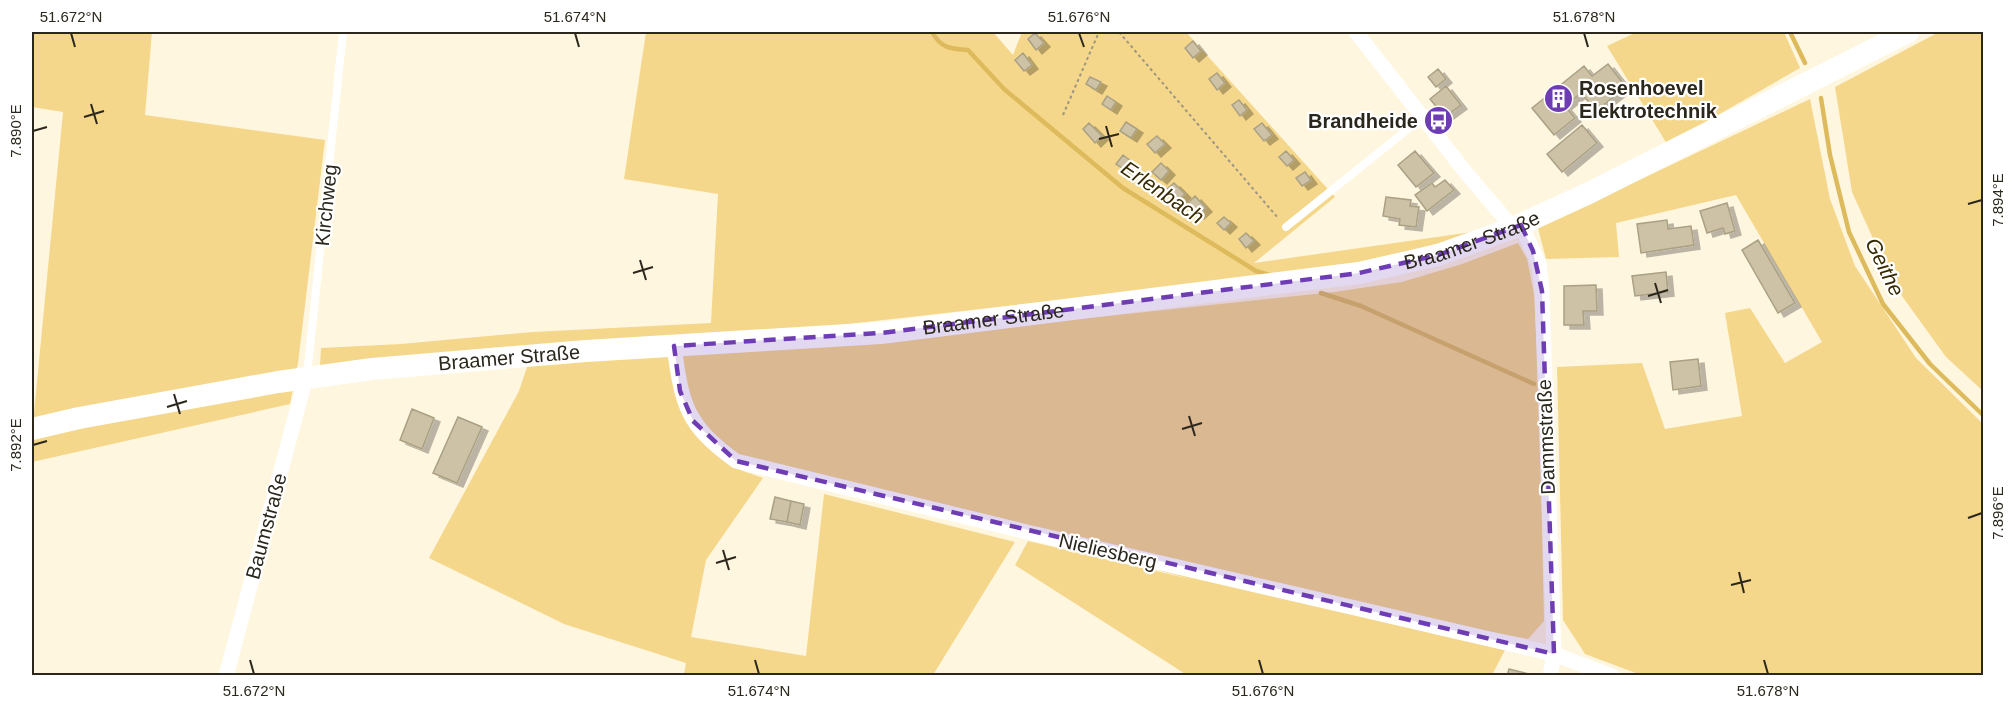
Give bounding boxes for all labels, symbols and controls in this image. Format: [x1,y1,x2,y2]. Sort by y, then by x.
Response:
text: 51.672°N [40,8,102,25]
text: 51.674°N [544,8,606,25]
text: 51.676°N [1048,8,1110,25]
text: 51.678°N [1553,8,1615,25]
place label: Rosenhoevel Elektrotechnik [1579,77,1718,122]
building icon: Rosenhoevel Elektrotechnik [1542,83,1574,115]
text: 7.890°E [7,104,24,158]
bus stop icon: Brandheide [1423,105,1455,137]
place label: Brandheide [1308,110,1418,132]
water label: Erlenbach [1117,156,1209,228]
street label: Kirchweg [311,163,341,247]
text: 7.894°E [1989,173,2006,227]
street label: Braamer Straße [1402,206,1543,273]
water label: Geithe [1861,234,1909,300]
street label: Braamer Straße [921,299,1065,339]
street label: Braamer Straße [437,341,581,374]
street label: Dammstraße [1533,379,1559,495]
text: 7.892°E [7,418,24,472]
street label: Baumstraße [241,471,291,581]
text: 7.896°E [1989,486,2006,540]
street label: Nieliesberg [1057,529,1159,573]
text: 51.672°N [223,682,285,699]
text: 51.674°N [728,682,790,699]
text: 51.676°N [1232,682,1294,699]
text: 51.678°N [1737,682,1799,699]

